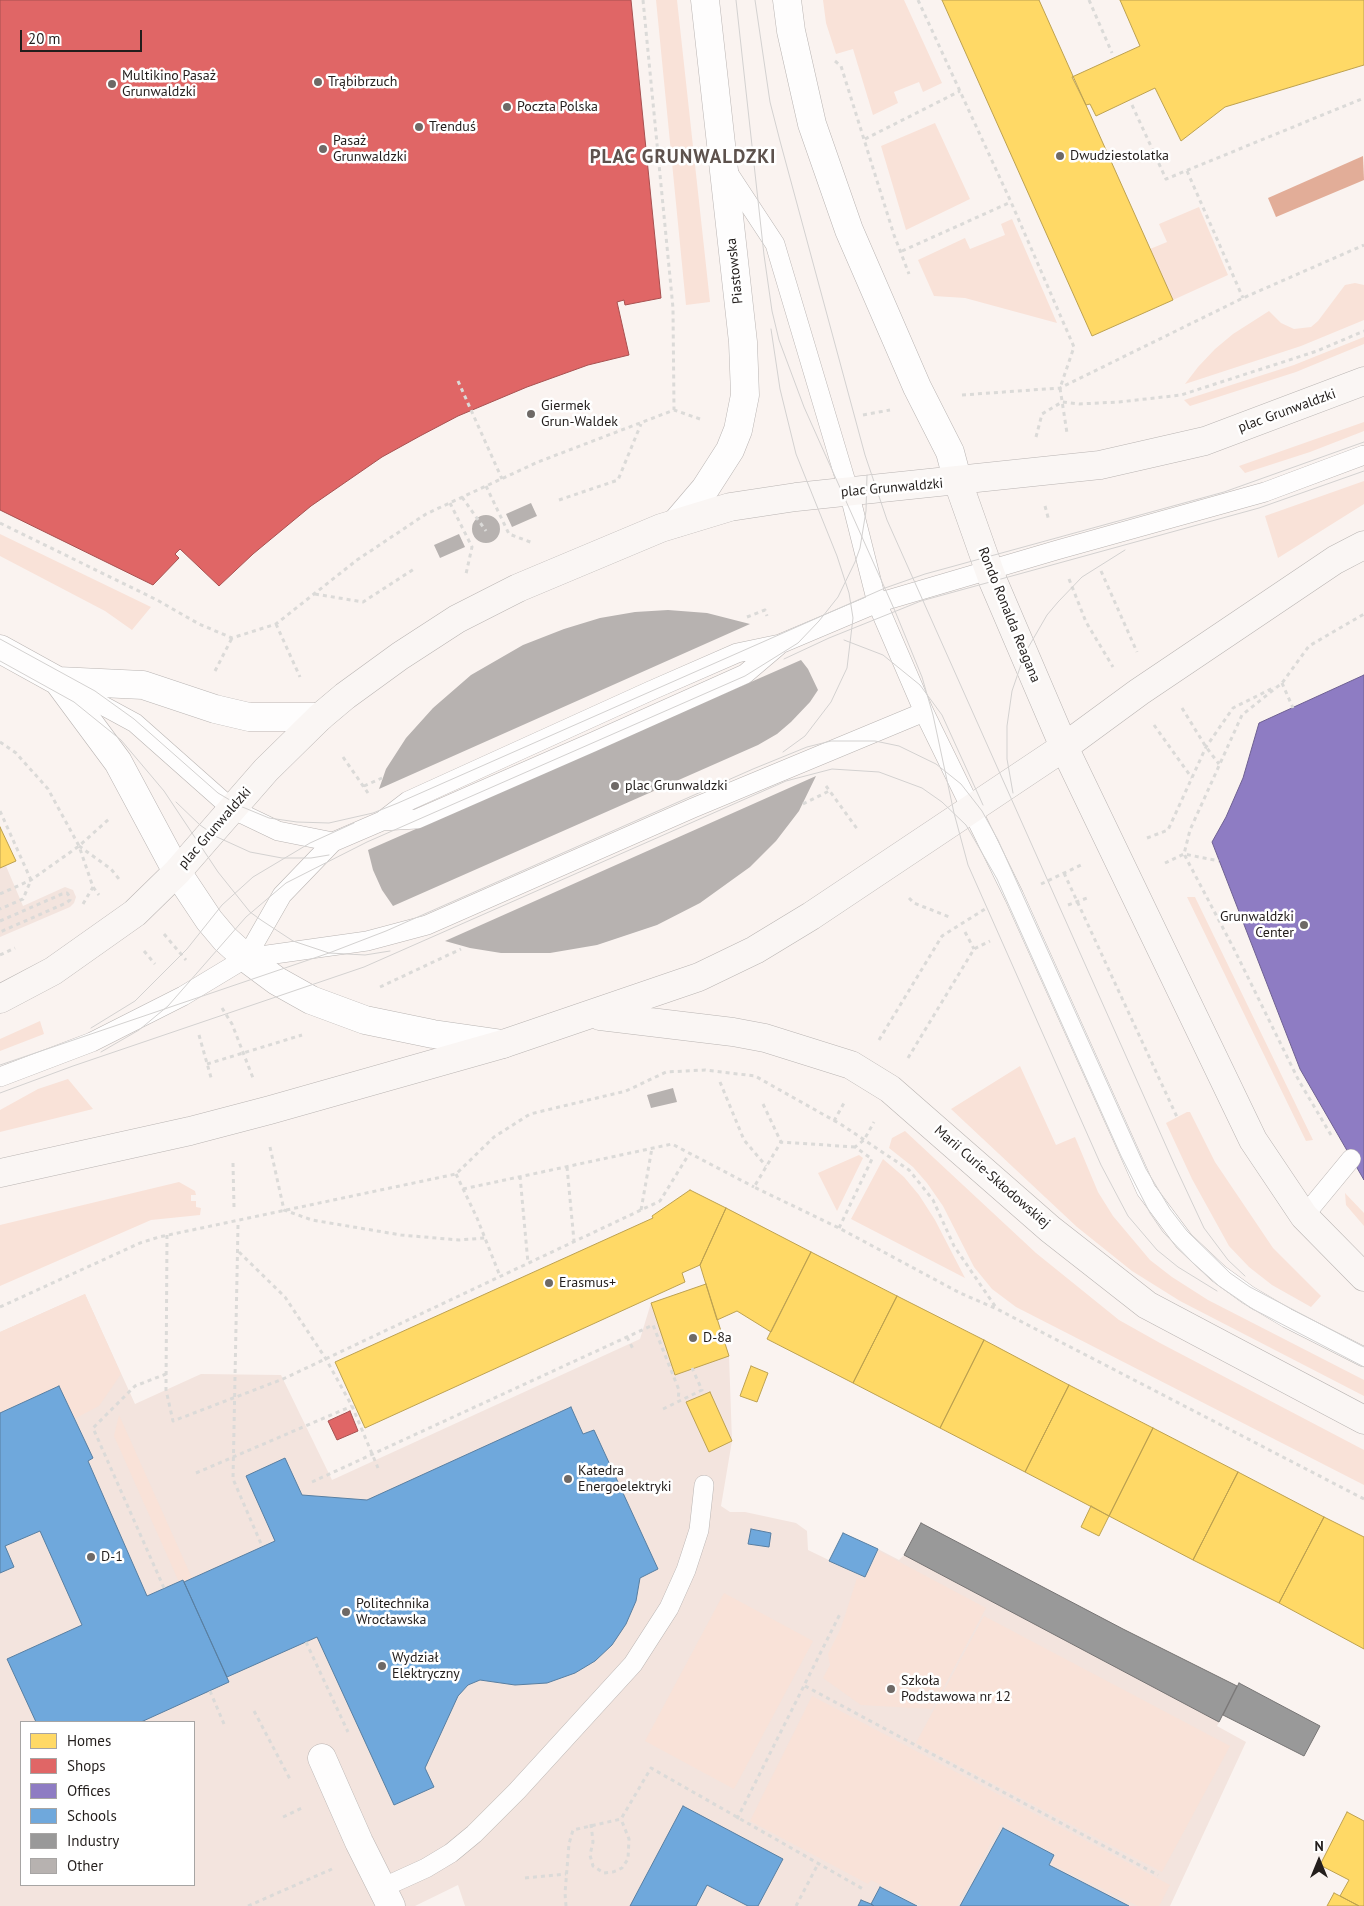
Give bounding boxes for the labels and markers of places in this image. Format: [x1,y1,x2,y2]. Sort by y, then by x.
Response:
place label: Multikino Pasaż Grunwaldzki [122,68,216,100]
place label: Trąbibrzuch [328,74,397,90]
marker: Trąbibrzuch [312,76,324,88]
marker: Multikino Pasaż Grunwaldzki [106,78,118,90]
place label: Poczta Polska [517,99,598,115]
marker: Poczta Polska [501,101,513,113]
place label: Trenduś [429,119,476,135]
marker: Trenduś [413,121,425,133]
place label: Pasaż Grunwaldzki [333,133,407,166]
marker: Pasaż Grunwaldzki [317,143,329,155]
place label: Dwudziestolatka [1070,148,1169,164]
marker: Dwudziestolatka [1054,150,1066,162]
place label: Giermek Grun-Waldek [541,398,618,431]
marker: Giermek Grun-Waldek [525,408,537,420]
place label: plac Grunwaldzki [625,778,728,794]
marker: plac Grunwaldzki [609,780,621,792]
place label: Grunwaldzki Center [1220,909,1294,942]
marker: Grunwaldzki Center [1298,919,1310,931]
place label: Erasmus+ [559,1275,616,1291]
marker: Erasmus+ [543,1277,555,1289]
place label: D-8a [703,1330,732,1346]
marker: D-8a [687,1332,699,1344]
place label: Katedra Energoelektryki [578,1463,672,1495]
marker: Katedra Energoelektryki [562,1473,574,1485]
place label: D-1 [101,1549,123,1565]
marker: D-1 [85,1551,97,1563]
place label: Politechnika Wrocławska [356,1596,429,1628]
marker: Politechnika Wrocławska [340,1606,352,1618]
place label: Wydział Elektryczny [392,1650,460,1682]
marker: Wydział Elektryczny [376,1660,388,1672]
place label: Szkoła Podstawowa nr 12 [901,1673,1011,1705]
marker: Szkoła Podstawowa nr 12 [885,1683,897,1695]

